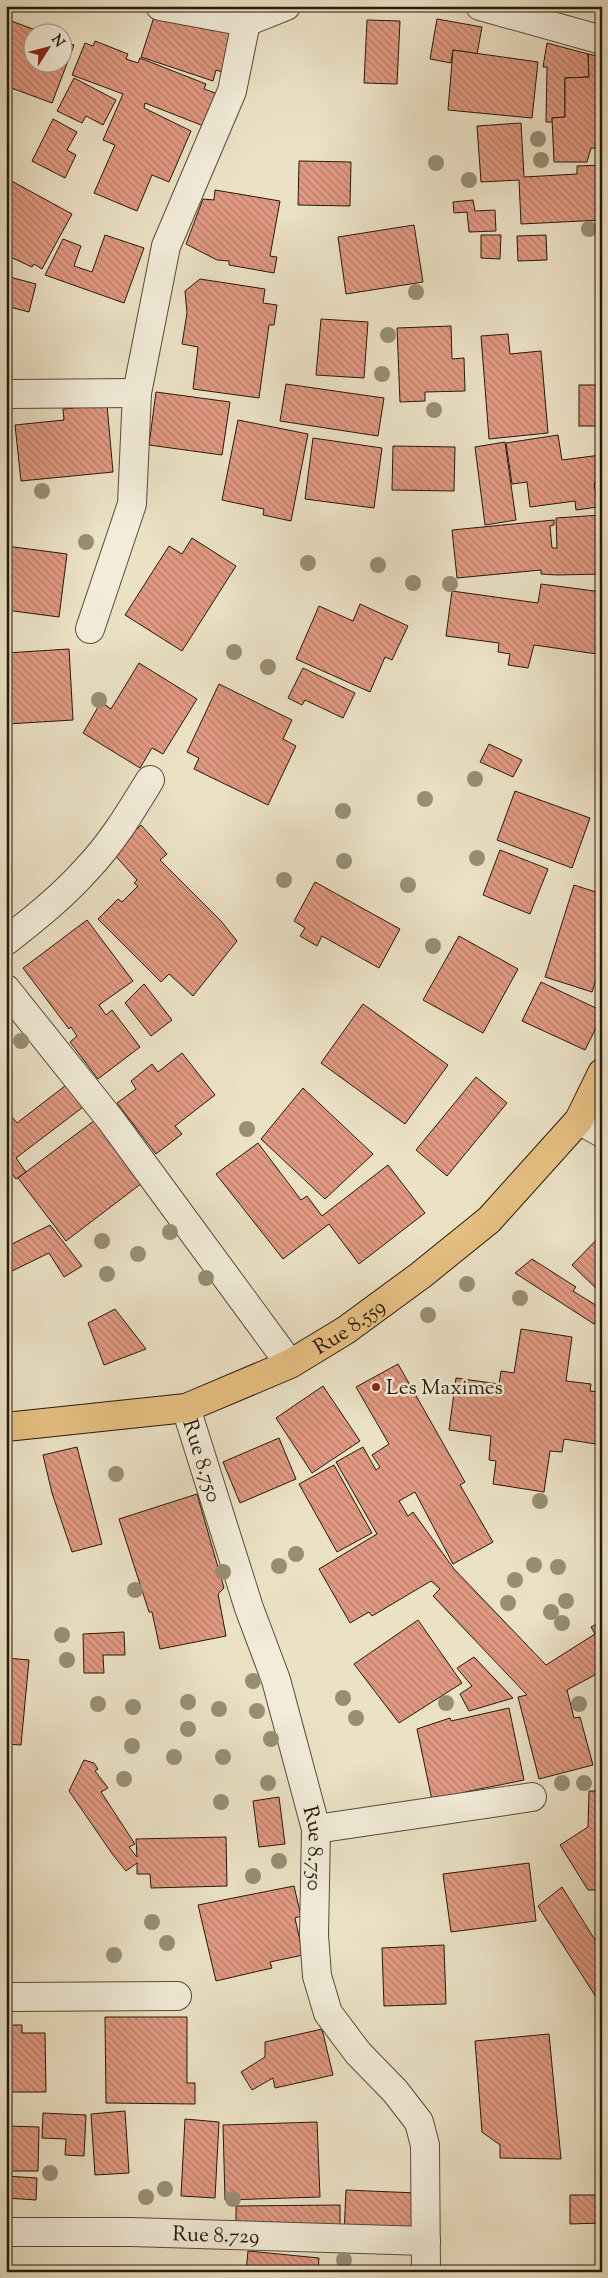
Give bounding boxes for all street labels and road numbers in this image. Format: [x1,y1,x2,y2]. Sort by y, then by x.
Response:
street label: Rue 8.559 [308,1293,392,1363]
street label: Rue 8.750 [173,1416,228,1506]
street label: Rue 8.750 [293,1803,329,1891]
street label: Rue 8.729 [172,2220,260,2253]

